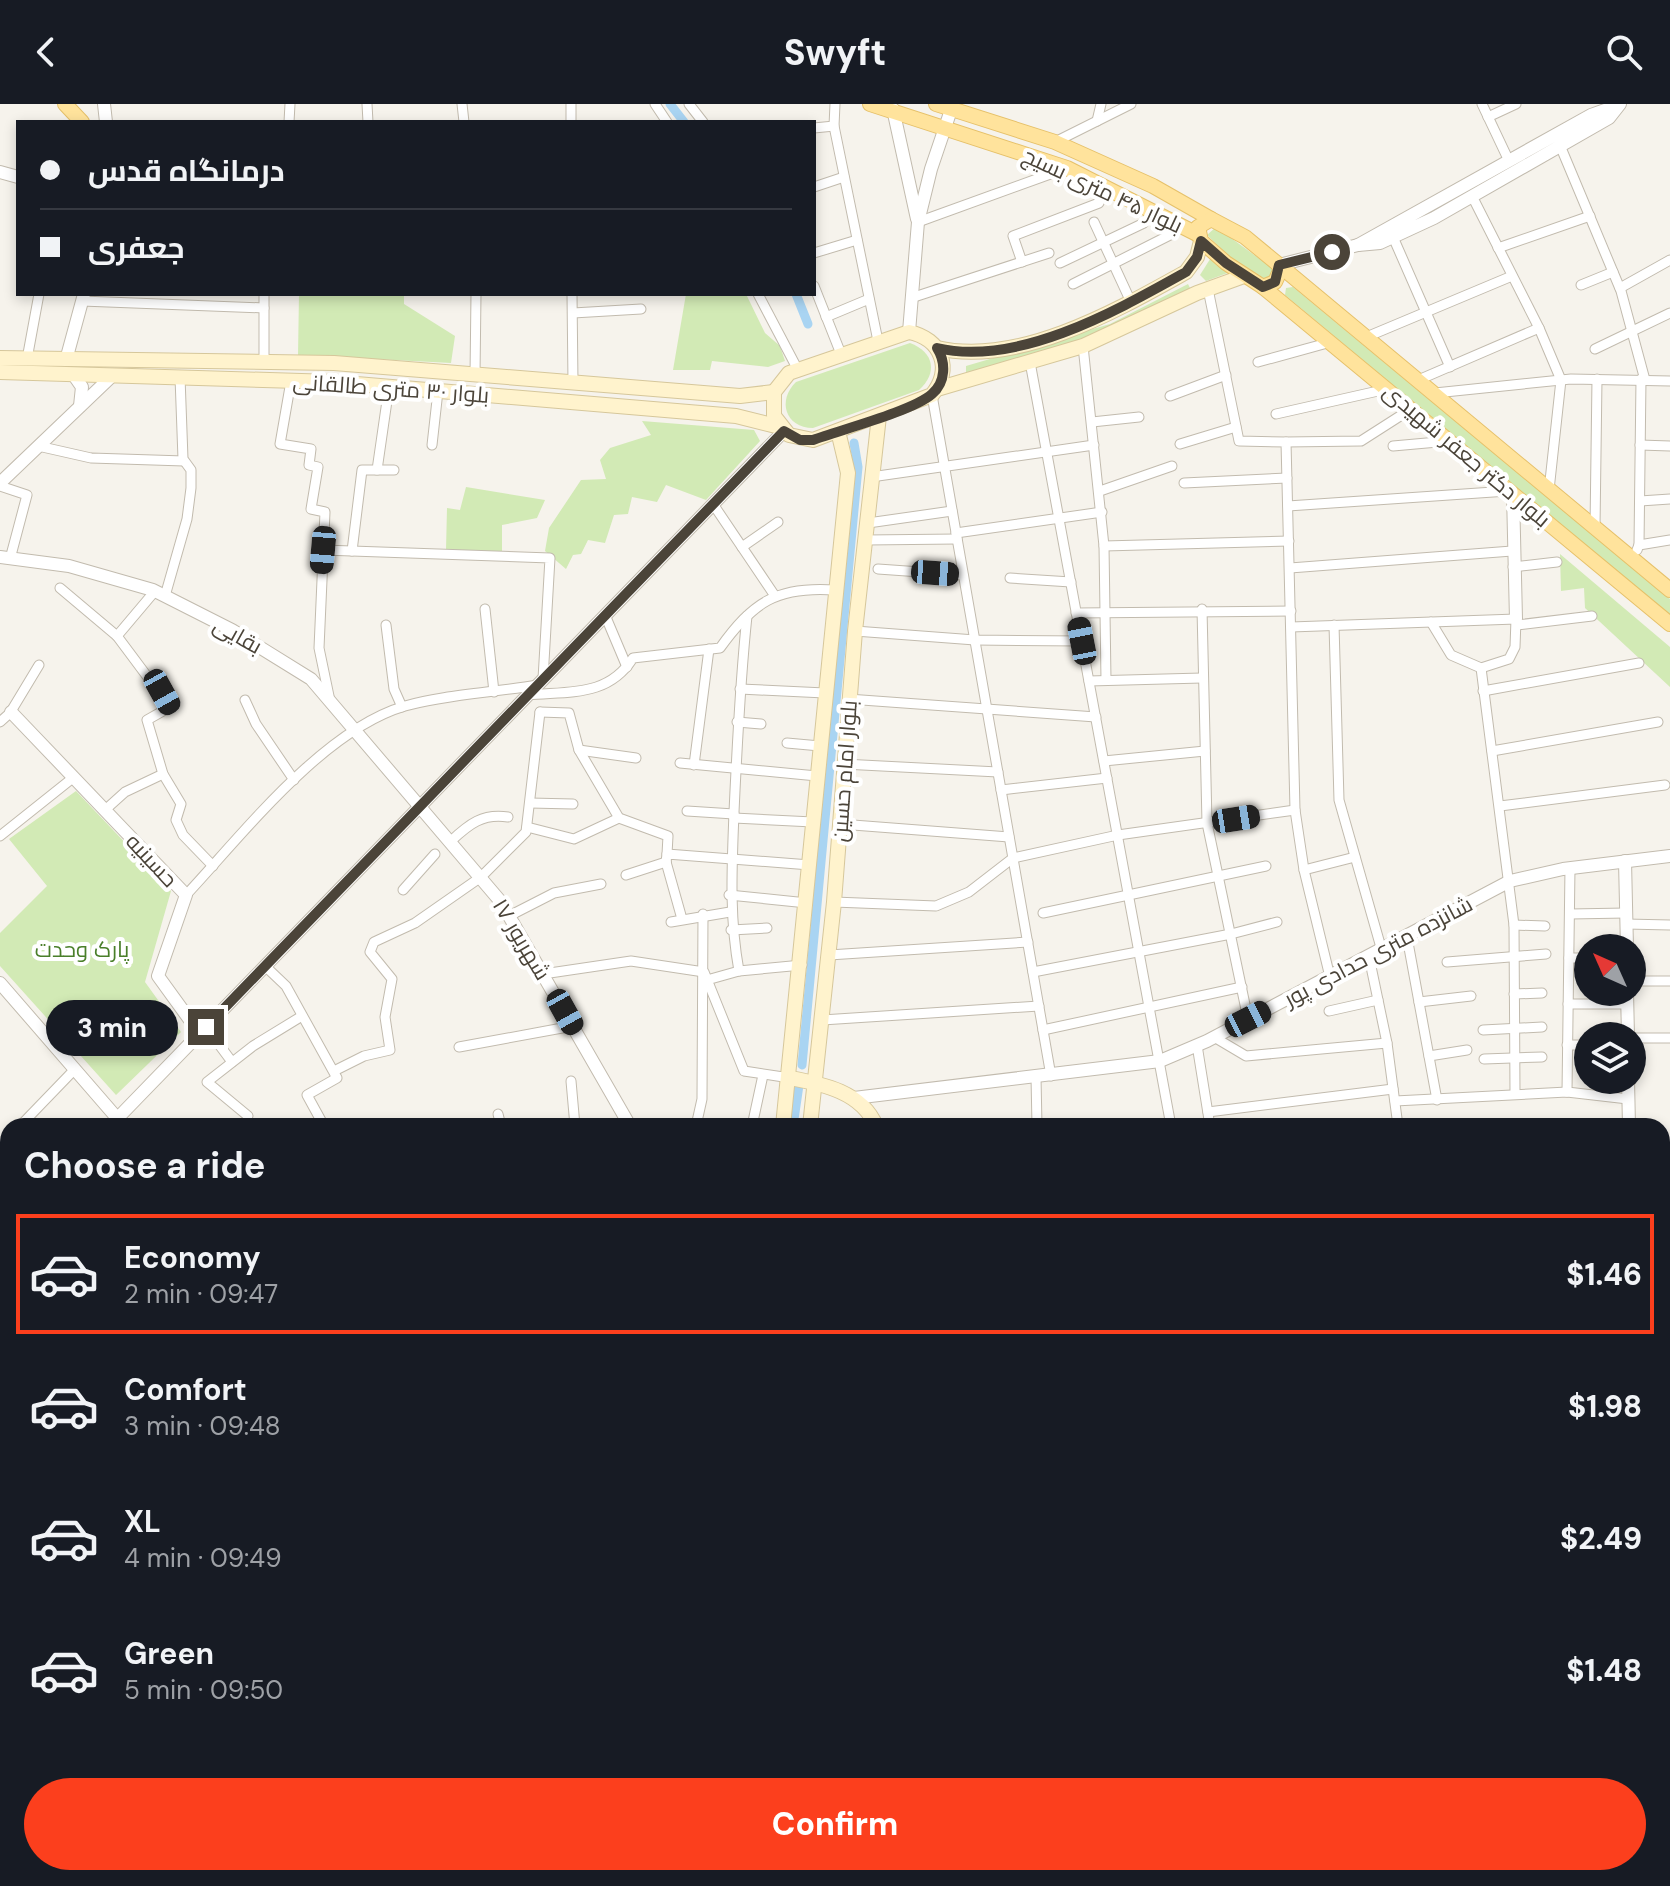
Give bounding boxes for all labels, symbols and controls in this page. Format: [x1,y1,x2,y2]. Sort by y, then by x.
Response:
text: Swyft [784,29,886,76]
icon: back [24,30,68,74]
icon: search [1602,30,1646,74]
street label: بلوار ۴۵ متری بسیج [1018,141,1187,240]
text: درمانگاه قدس [88,151,285,190]
text: جعفری [88,228,185,267]
route start [1314,234,1350,270]
street label: بلوار ۳۰ متری طالقانی [292,367,490,410]
street label: بلوار دکتر جعفر شهیدی [1377,377,1556,534]
car [309,525,337,575]
car [910,559,960,587]
street label: بقایی [208,610,267,661]
car [1066,615,1098,667]
car [140,665,184,719]
street label: بلوار امام حسین [825,699,865,843]
car [1210,803,1262,835]
street label: حسینیه [119,827,184,893]
street label: شانزده متری حدادی پور [1277,889,1478,1014]
street label: ۱۷ شهریور [486,893,557,985]
north arrow [1574,934,1646,1006]
map controls [1574,934,1646,1094]
park label: پارک وحدت [35,935,129,964]
car [543,985,587,1039]
car [1221,997,1275,1041]
callout: 3 min [46,999,178,1055]
route end [188,1009,224,1045]
text: 3 min [77,1011,147,1045]
button: layers [1574,1022,1646,1094]
text: Choose a ride [24,1142,265,1189]
icon: car [28,1238,100,1310]
text: Economy [124,1238,261,1277]
text: $1.46 [1566,1255,1642,1294]
text: 2 min · 09:47 [124,1277,278,1311]
icon: car [28,1370,100,1442]
text: Comfort [124,1370,247,1409]
text: $1.98 [1568,1387,1642,1426]
text: 3 min · 09:48 [124,1409,281,1443]
icon: car [28,1502,100,1574]
text: XL [124,1502,161,1541]
text: $2.49 [1560,1519,1642,1558]
text: 4 min · 09:49 [124,1541,281,1575]
icon: car [28,1634,100,1706]
text: Green [124,1634,214,1673]
text: $1.48 [1566,1651,1642,1690]
text: 5 min · 09:50 [124,1673,283,1707]
button: Confirm [24,1778,1646,1870]

